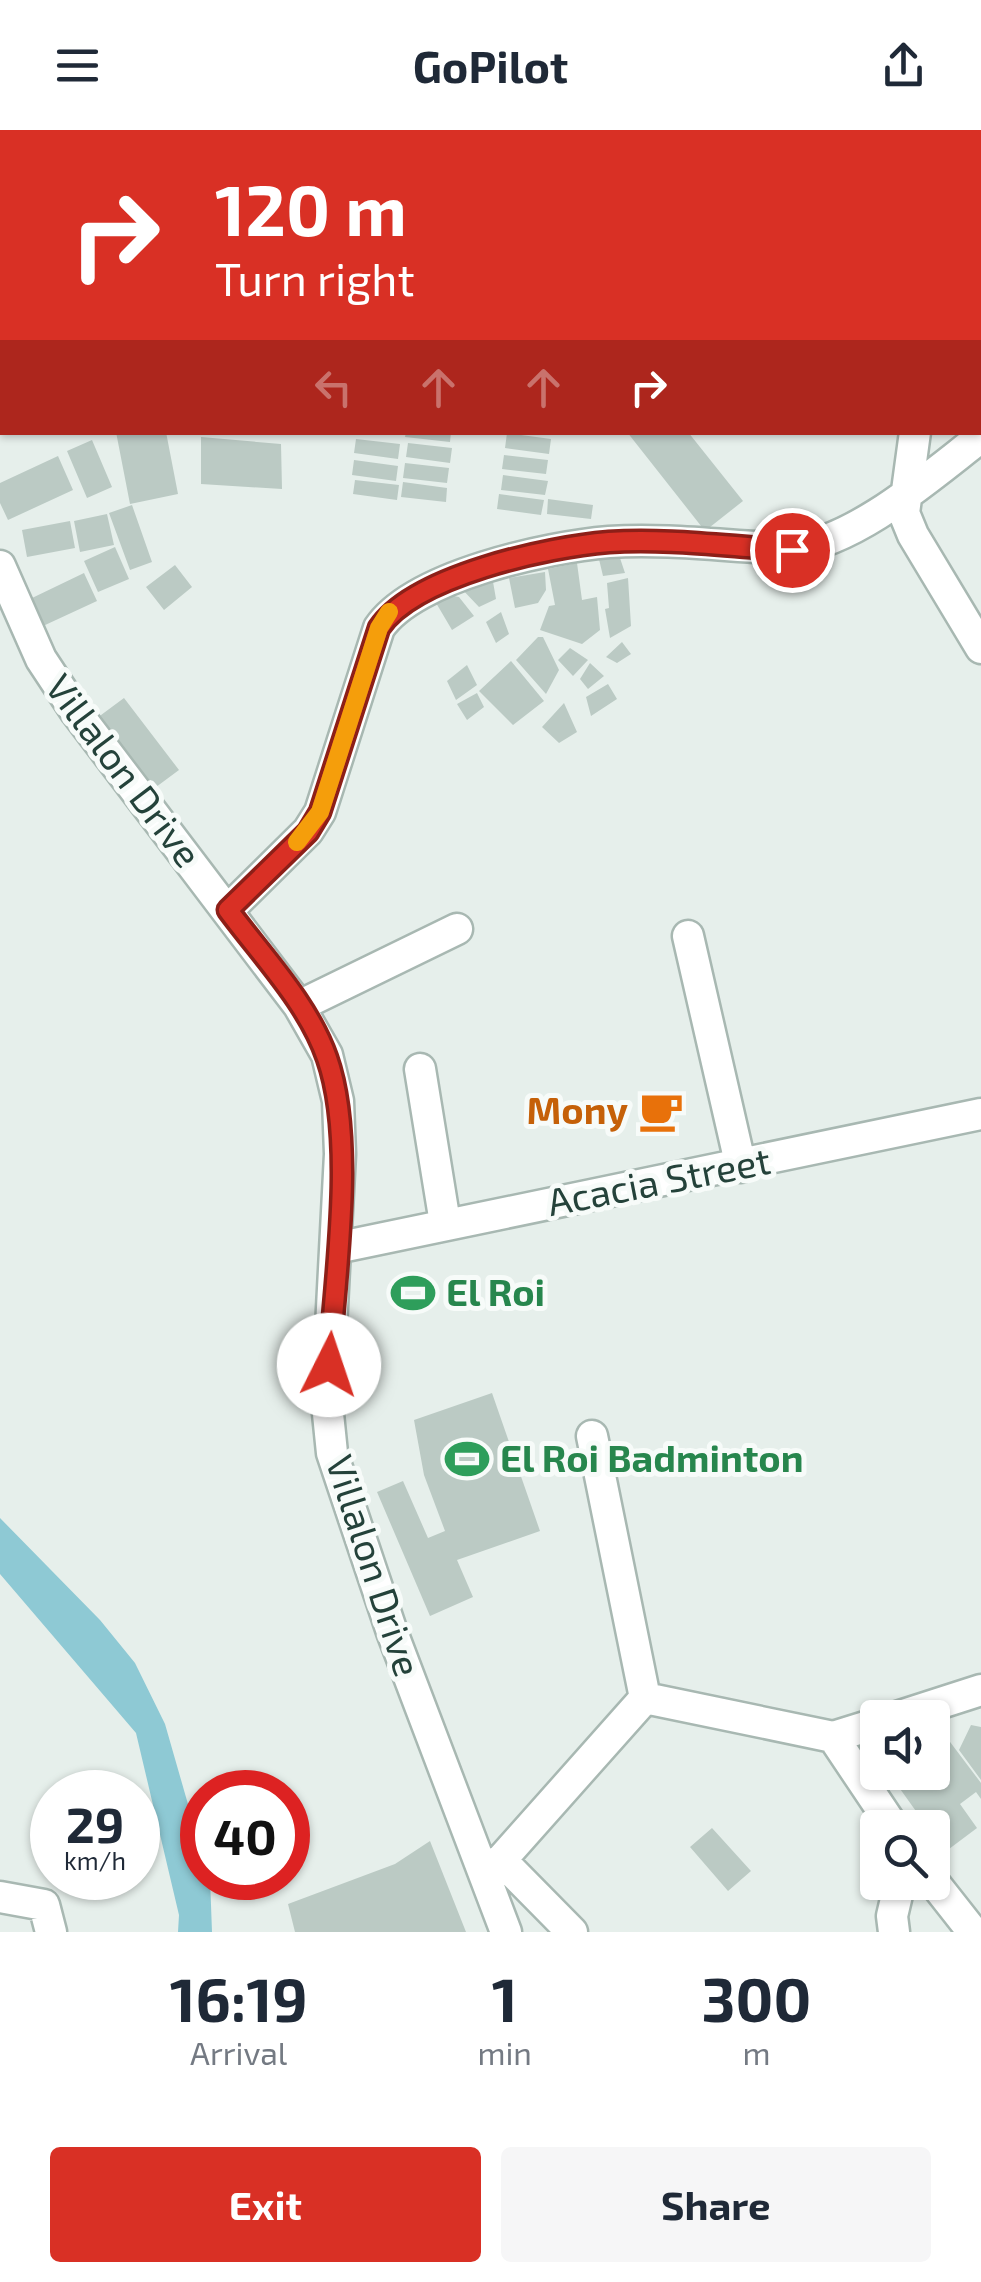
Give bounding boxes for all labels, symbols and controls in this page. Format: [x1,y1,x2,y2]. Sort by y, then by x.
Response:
icon: menu [50,38,105,93]
text: GoPilot [413,38,568,92]
icon: share [876,38,931,93]
text: 120 m [215,166,407,250]
icon: right [50,170,180,300]
text: Turn right [215,251,415,305]
icon: left [306,360,361,415]
icon: ahead [411,360,466,415]
icon: ahead [516,360,571,415]
icon: right [621,360,676,415]
pin [750,508,835,593]
icon: arrive [765,523,820,578]
street label: Villalon Drive [37,664,212,875]
place label: Mony [526,1086,628,1132]
cafe icon: Mony [637,1087,685,1135]
street label: Acacia Street [543,1136,774,1224]
place label: El Roi [446,1268,545,1314]
sports icon: El Roi [389,1269,437,1317]
position arrow [277,1313,381,1417]
place label: El Roi Badminton [500,1434,804,1480]
sports icon: El Roi Badminton [443,1435,491,1483]
street label: Villalon Drive [318,1449,432,1682]
map controls [860,1700,950,1900]
button: sound [860,1700,950,1790]
speed limit sign: 40 [180,1770,310,1900]
text: 29 [66,1793,124,1853]
button: search [860,1810,950,1900]
text: km/h [64,1845,126,1875]
text: 16:19 [170,1962,308,2034]
text: 1 [492,1962,518,2034]
text: 300 [702,1962,811,2034]
text: Arrival [190,2033,287,2071]
text: min [477,2033,532,2071]
text: m [742,2033,770,2071]
button: Exit [50,2147,481,2262]
button: Share [501,2147,931,2262]

